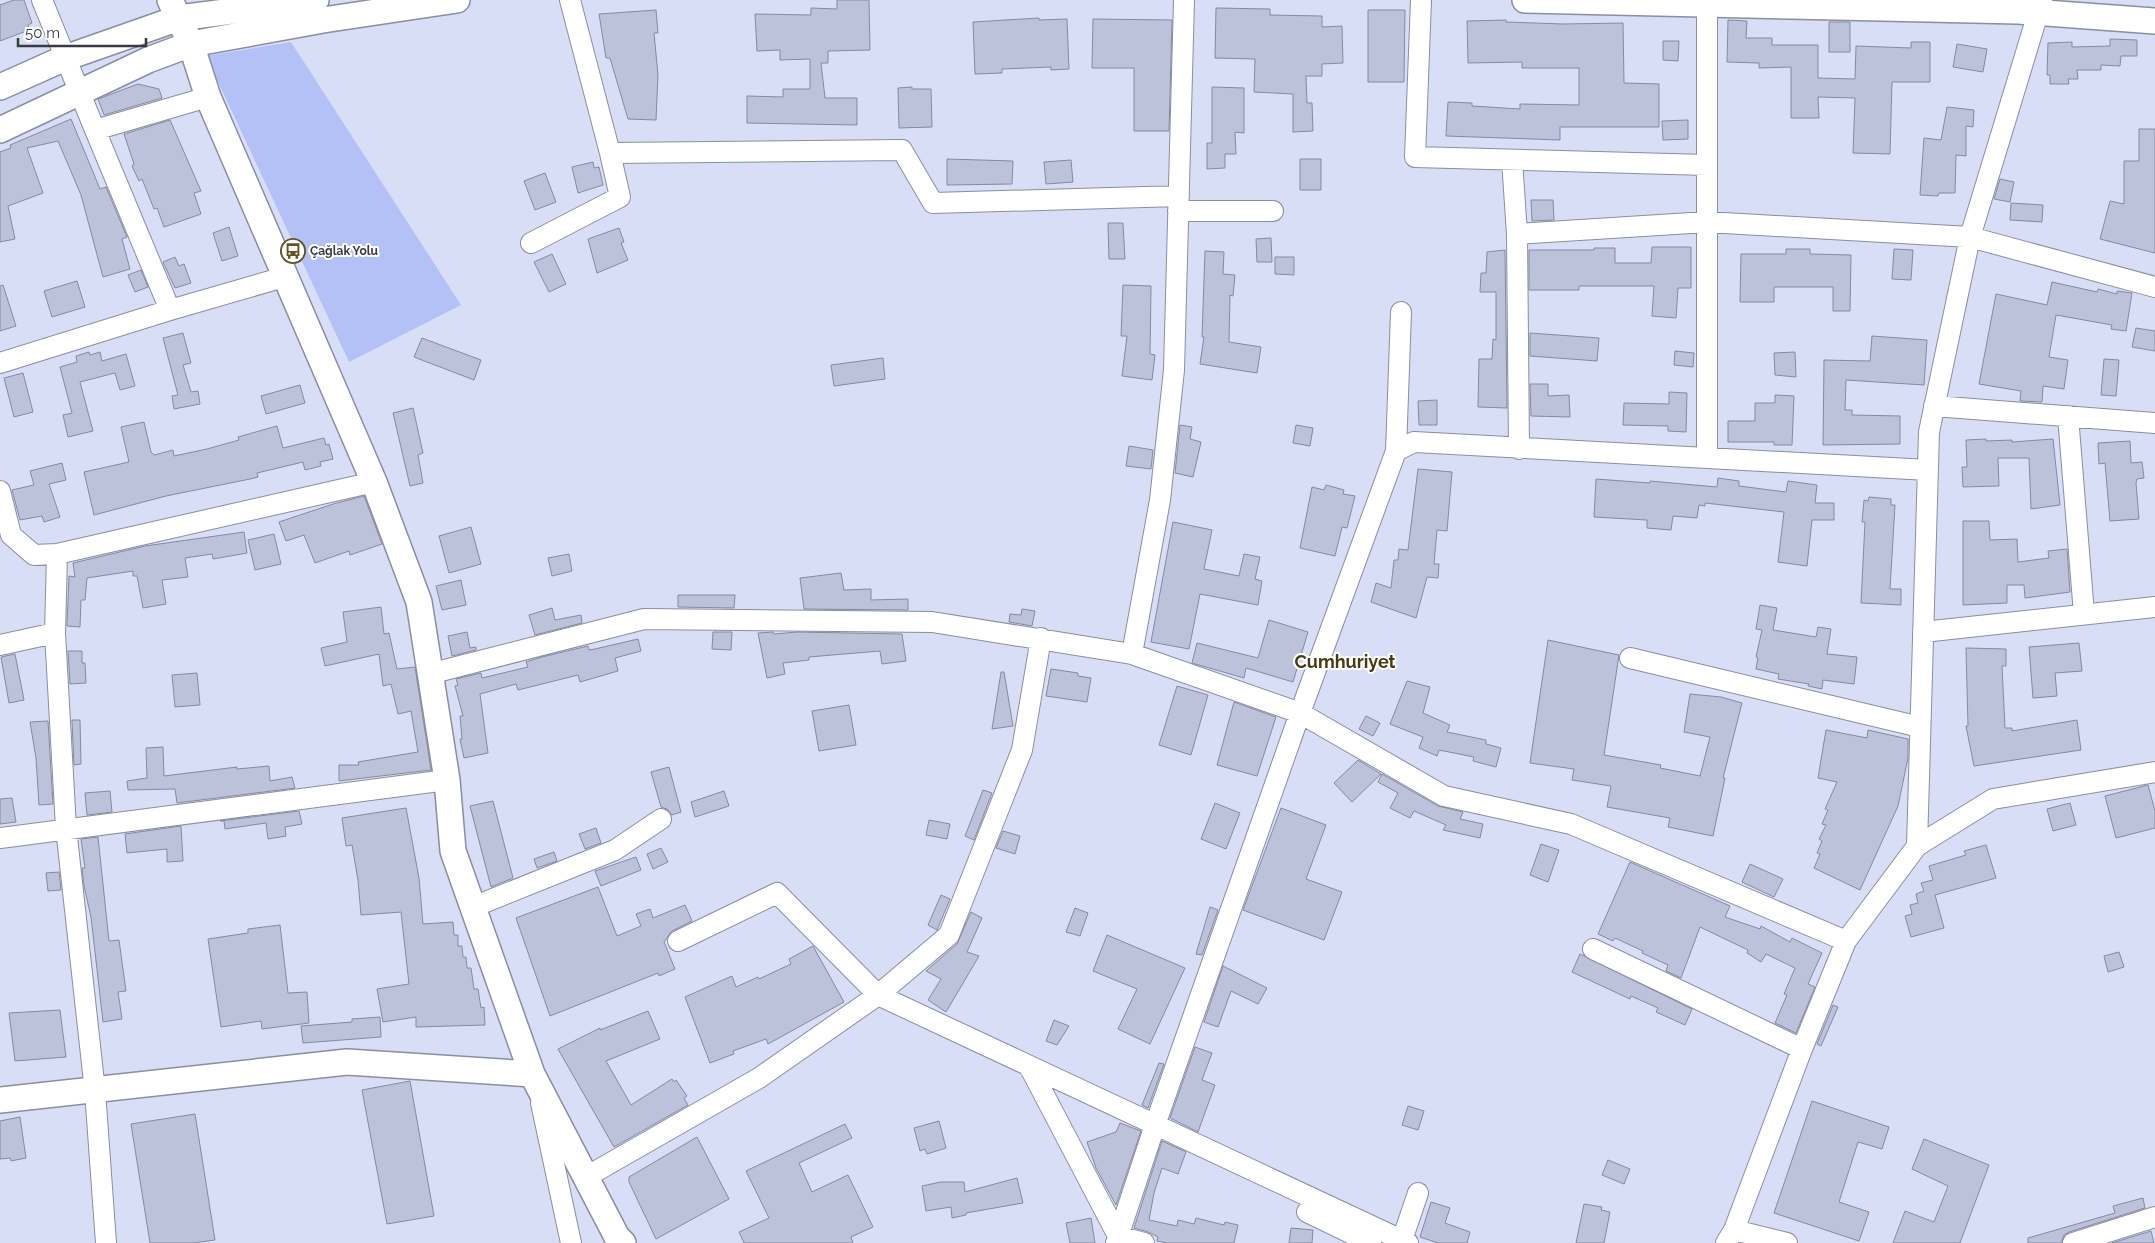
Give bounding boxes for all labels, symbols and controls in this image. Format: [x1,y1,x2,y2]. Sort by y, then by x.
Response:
scale bar [18,15,145,47]
text: 50 m [25,24,60,42]
bus stop icon: Çağlak Yolu [280,238,306,264]
place label: Çağlak Yolu [310,244,378,258]
district label: Cumhuriyet [1295,651,1396,672]

